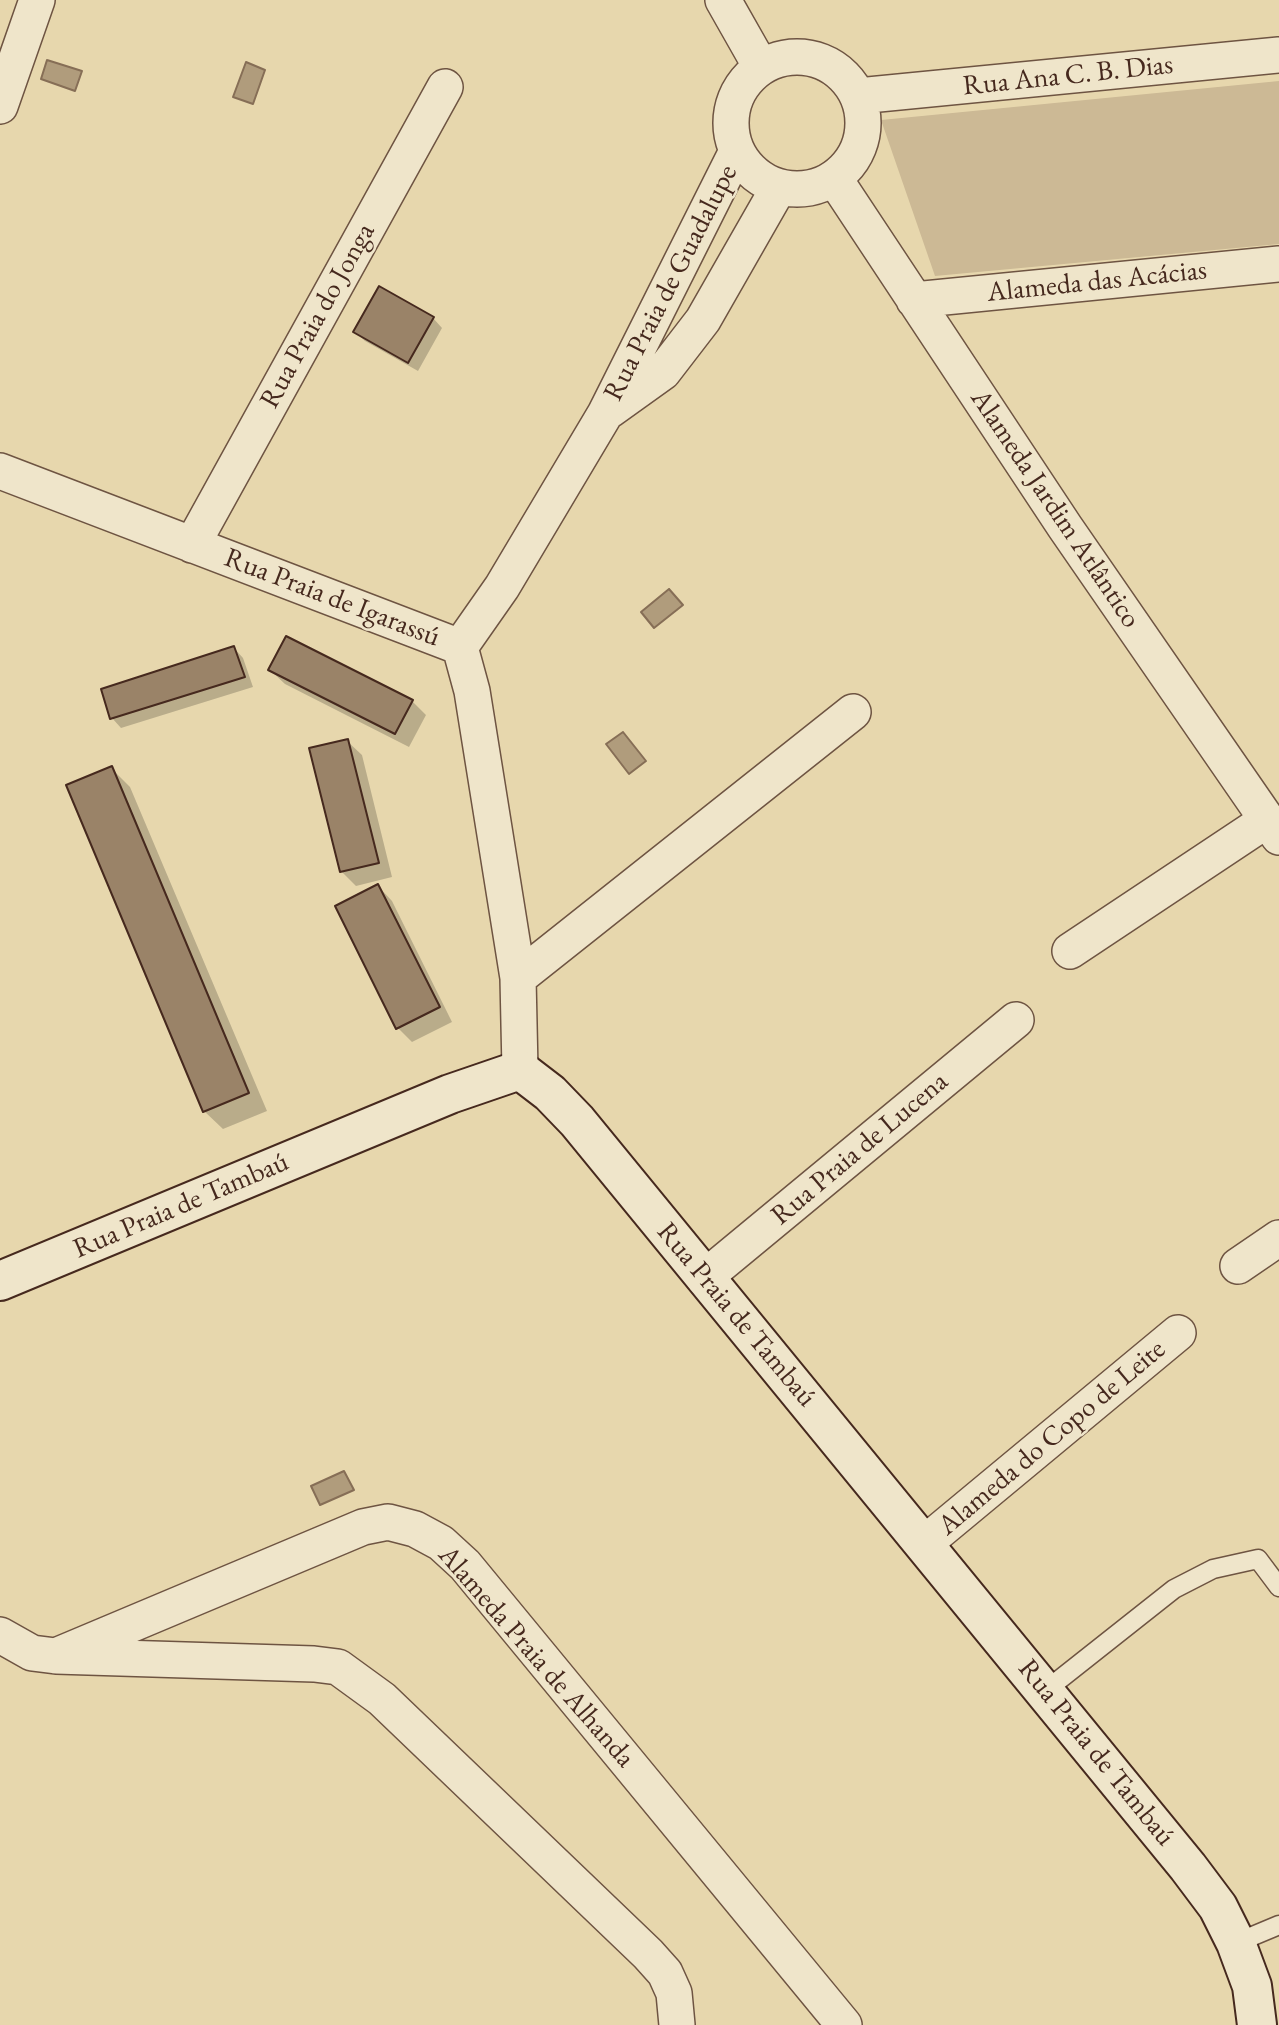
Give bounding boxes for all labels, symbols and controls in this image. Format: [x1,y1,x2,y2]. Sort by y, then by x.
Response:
street label: Rua Ana C. B. Dias [961,48,1175,104]
street label: Rua Praia de Guadalupe [597,159,745,407]
street label: Rua Praia do Jonga [253,218,383,414]
street label: Alameda das Acácias [986,254,1208,310]
street label: Alameda Jardim Atlântico [963,383,1147,635]
street label: Rua Praia de Igarassú [220,541,444,655]
street label: Rua Praia de Lucena [765,1065,955,1233]
street label: Rua Praia de Tambaú [68,1146,294,1266]
street label: Rua Praia de Tambaú [649,1216,823,1414]
street label: Alameda do Copo de Leite [931,1333,1173,1543]
street label: Alameda Praia de Alhanda [431,1539,641,1775]
street label: Rua Praia de Tambaú [1010,1653,1182,1853]

